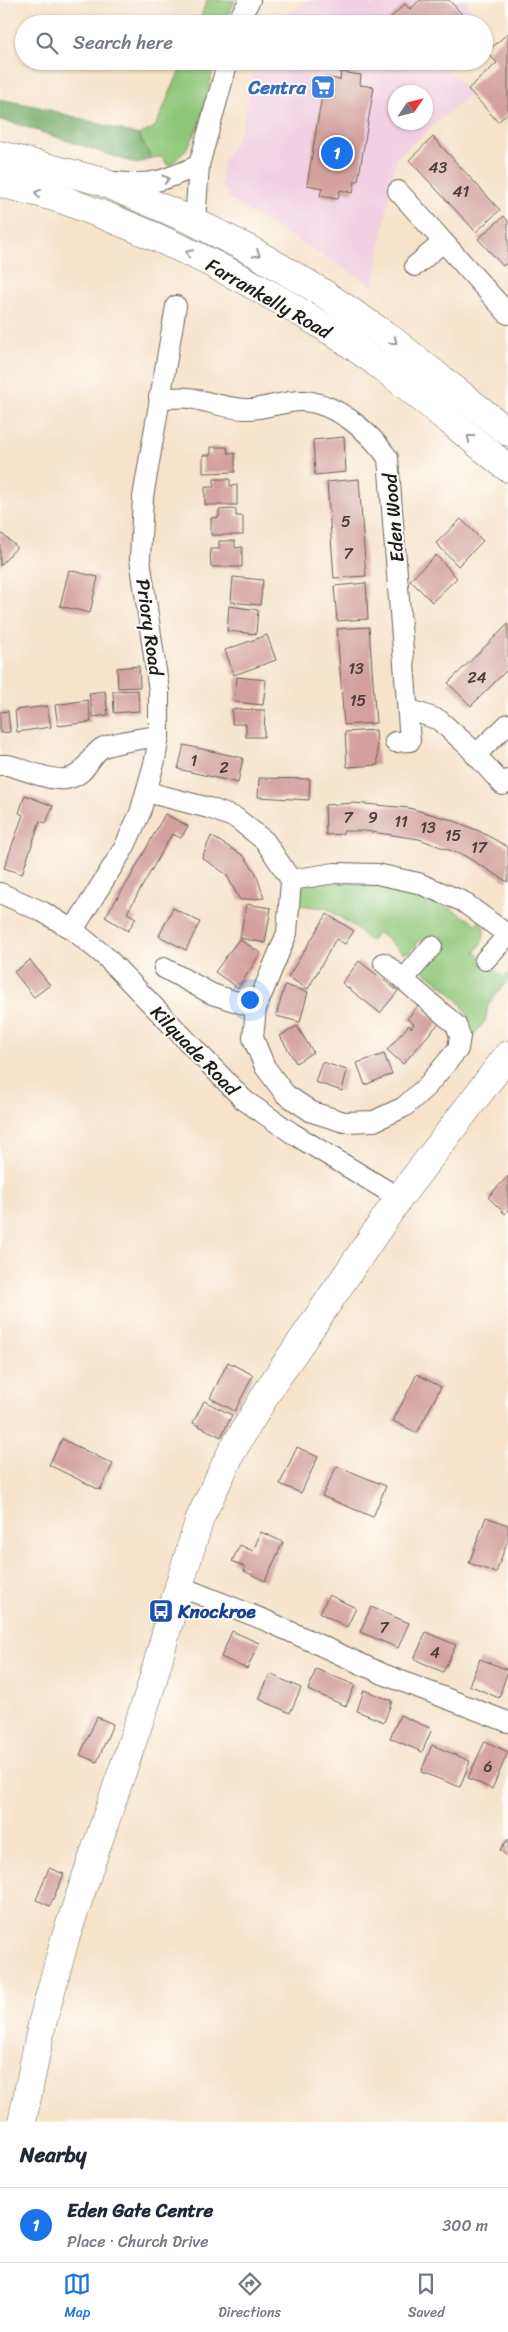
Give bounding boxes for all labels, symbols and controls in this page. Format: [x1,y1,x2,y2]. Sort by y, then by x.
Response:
search box [15,15,493,70]
text: Search here [73,26,173,59]
icon: search [33,29,61,57]
place label: Centra [248,71,306,104]
supermarket icon: Centra [310,74,336,100]
north arrow [388,85,433,130]
pin: 1 [321,134,353,172]
house number: 43 [429,153,448,182]
one-way arrow [161,174,169,184]
house number: 41 [453,177,470,206]
one-way arrow [34,189,42,199]
one-way arrow [251,247,260,257]
one-way arrow [185,248,194,259]
street label: Farrankelly Road [199,249,339,348]
one-way arrow [388,335,397,343]
one-way arrow [467,435,476,443]
street label: Eden Wood [373,470,414,564]
house number: 5 [341,507,351,536]
house number: 7 [343,539,353,568]
street label: Priory Road [126,577,173,679]
house number: 13 [348,654,364,683]
house number: 24 [467,663,487,692]
house number: 15 [350,686,367,715]
house number: 1 [191,746,198,775]
house number: 2 [219,753,229,782]
house number: 7 [343,803,353,832]
house number: 9 [368,803,378,832]
house number: 11 [394,807,408,836]
house number: 13 [420,813,436,842]
house number: 15 [445,821,462,850]
house number: 17 [471,833,488,862]
your location [237,987,263,1013]
street label: Kilquade Road [142,997,248,1105]
place label: Knockroe [177,1595,256,1628]
bus stop icon: Knockroe [148,1598,174,1624]
house number: 7 [379,1613,389,1642]
house number: 4 [430,1638,440,1667]
house number: 6 [483,1752,493,1781]
text: Nearby [20,2136,86,2174]
text: Eden Gate Centre [67,2194,213,2227]
text: 1 [33,2211,39,2240]
text: 300 m [443,2211,488,2240]
text: Place · Church Drive [67,2227,208,2256]
tab: Map [63,2270,91,2325]
tab: Directions [218,2270,281,2325]
tab: Saved [408,2270,445,2325]

